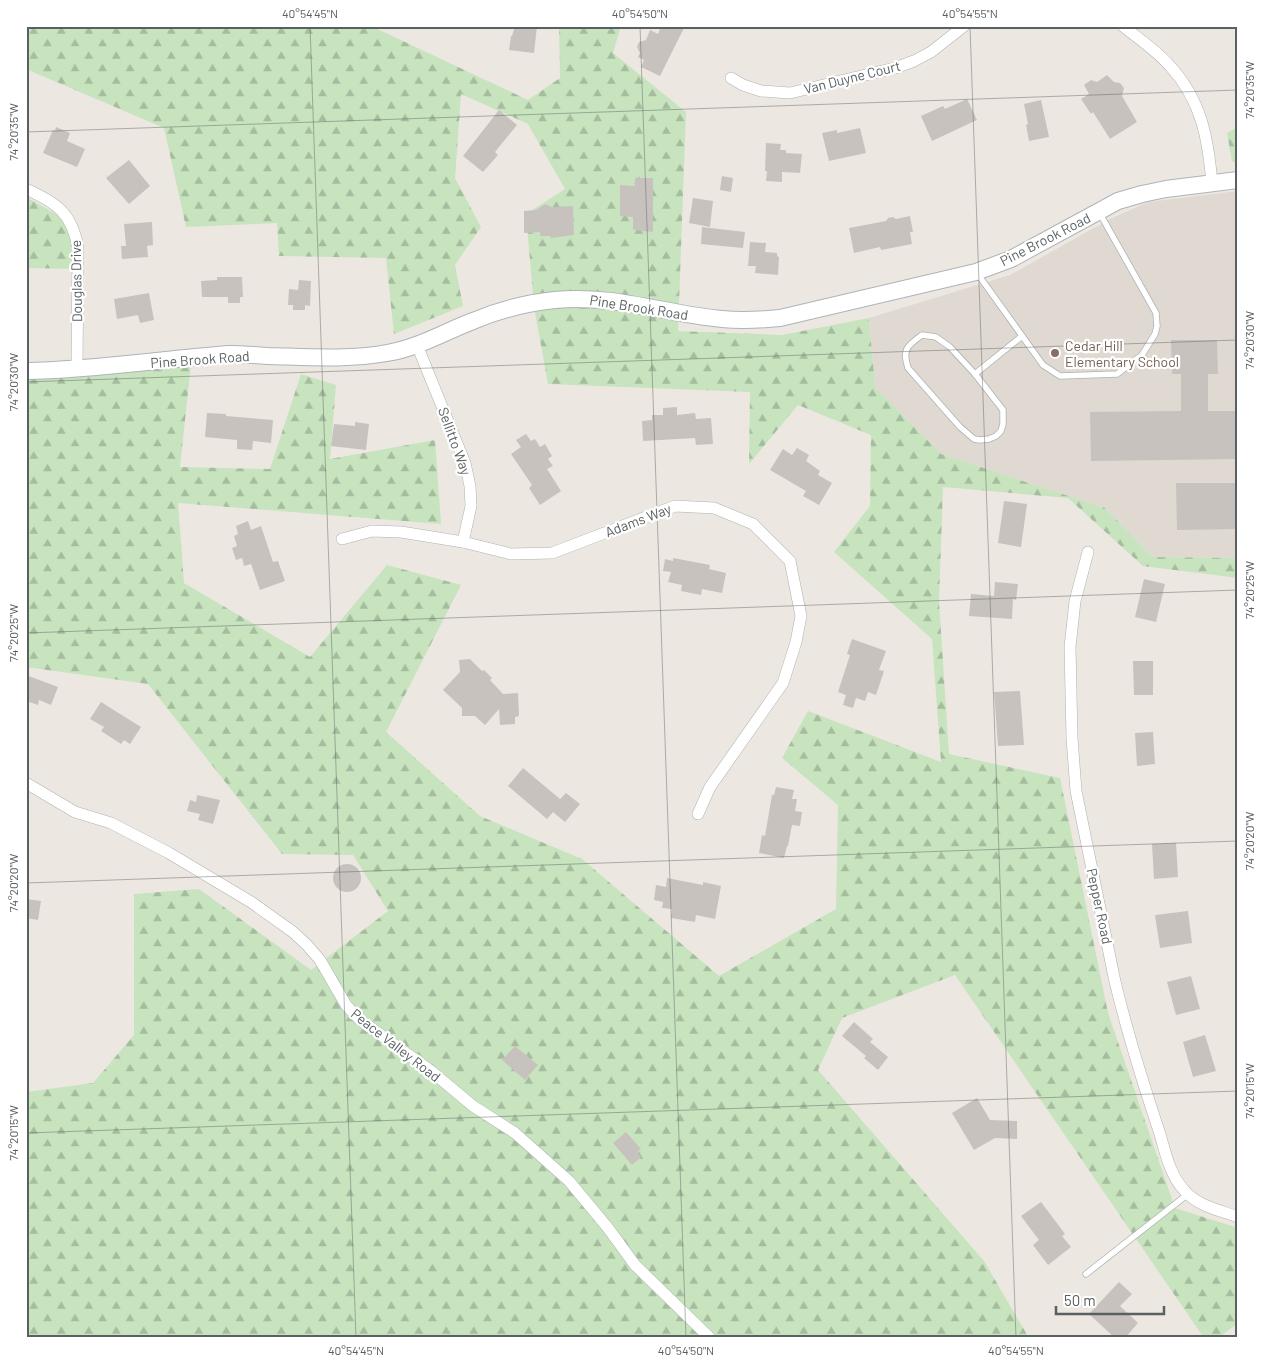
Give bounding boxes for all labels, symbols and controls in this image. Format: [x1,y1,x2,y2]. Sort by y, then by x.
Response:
text: 40°54'45"N [282,6,338,20]
text: 40°54'50"N [612,6,668,20]
text: 40°54'55"N [942,6,998,20]
street label: Van Duyne Court [802,57,902,97]
text: 74°20'35"W [1242,61,1256,119]
text: 74°20'35"W [6,103,20,161]
street label: Pine Brook Road [997,209,1093,269]
street label: Douglas Drive [67,240,85,322]
street label: Pine Brook Road [589,291,689,323]
text: 74°20'30"W [1242,310,1256,369]
place label: Cedar Hill Elementary School [1065,337,1179,370]
street label: Pine Brook Road [150,347,250,371]
marker: Cedar Hill Elementary School [1049,347,1061,359]
text: 74°20'30"W [6,352,20,411]
street label: Sellitto Way [435,405,475,478]
street label: Adams Way [603,499,674,540]
text: 74°20'25"W [1242,561,1256,619]
text: 74°20'25"W [6,604,20,662]
text: 74°20'20"W [1242,811,1256,870]
text: 74°20'20"W [6,853,20,912]
street label: Pepper Road [1084,866,1116,946]
street label: Peace Valley Road [348,1005,444,1085]
text: 74°20'15"W [1242,1063,1256,1119]
text: 74°20'15"W [6,1105,20,1161]
scale bar [1056,1284,1164,1316]
text: 50 m [1064,1291,1096,1309]
text: 40°54'45"N [328,1343,384,1357]
text: 40°54'50"N [658,1343,714,1357]
text: 40°54'55"N [988,1343,1044,1357]

